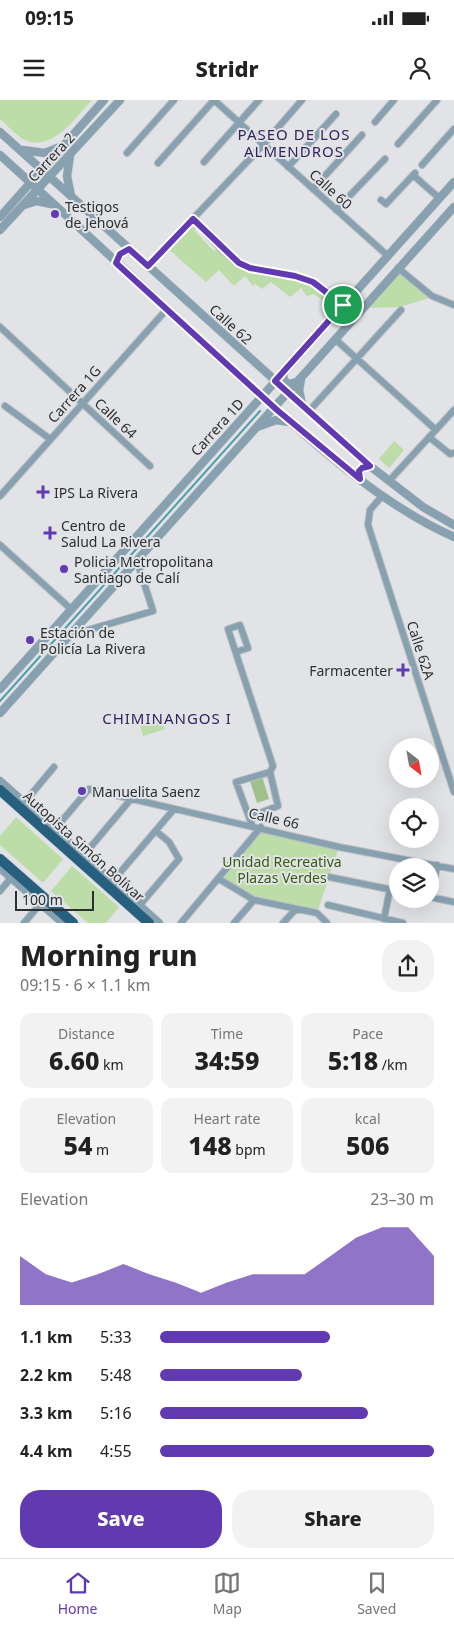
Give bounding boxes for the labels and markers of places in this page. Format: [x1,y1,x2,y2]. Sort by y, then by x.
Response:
place label: Testigos de Jehová [65,197,129,232]
marker: Testigos de Jehová [49,208,61,220]
pin [322,284,364,326]
place label: IPS La Rivera [54,483,138,502]
marker: IPS La Rivera [36,485,50,499]
place label: Centro de Salud La Rivera [61,516,161,551]
marker: Centro de Salud La Rivera [43,526,57,540]
place label: Policia Metropolitana Santiago de Calí [74,552,213,587]
marker: Policia Metropolitana Santiago de Calí [58,563,70,575]
place label: Estación de Policía La Rivera [40,623,146,658]
marker: Estación de Policía La Rivera [24,634,36,646]
place label: Farmacenter [309,661,393,680]
marker: Farmacenter [397,664,409,676]
place label: Manuelita Saenz [92,782,201,801]
marker: Manuelita Saenz [76,785,88,797]

